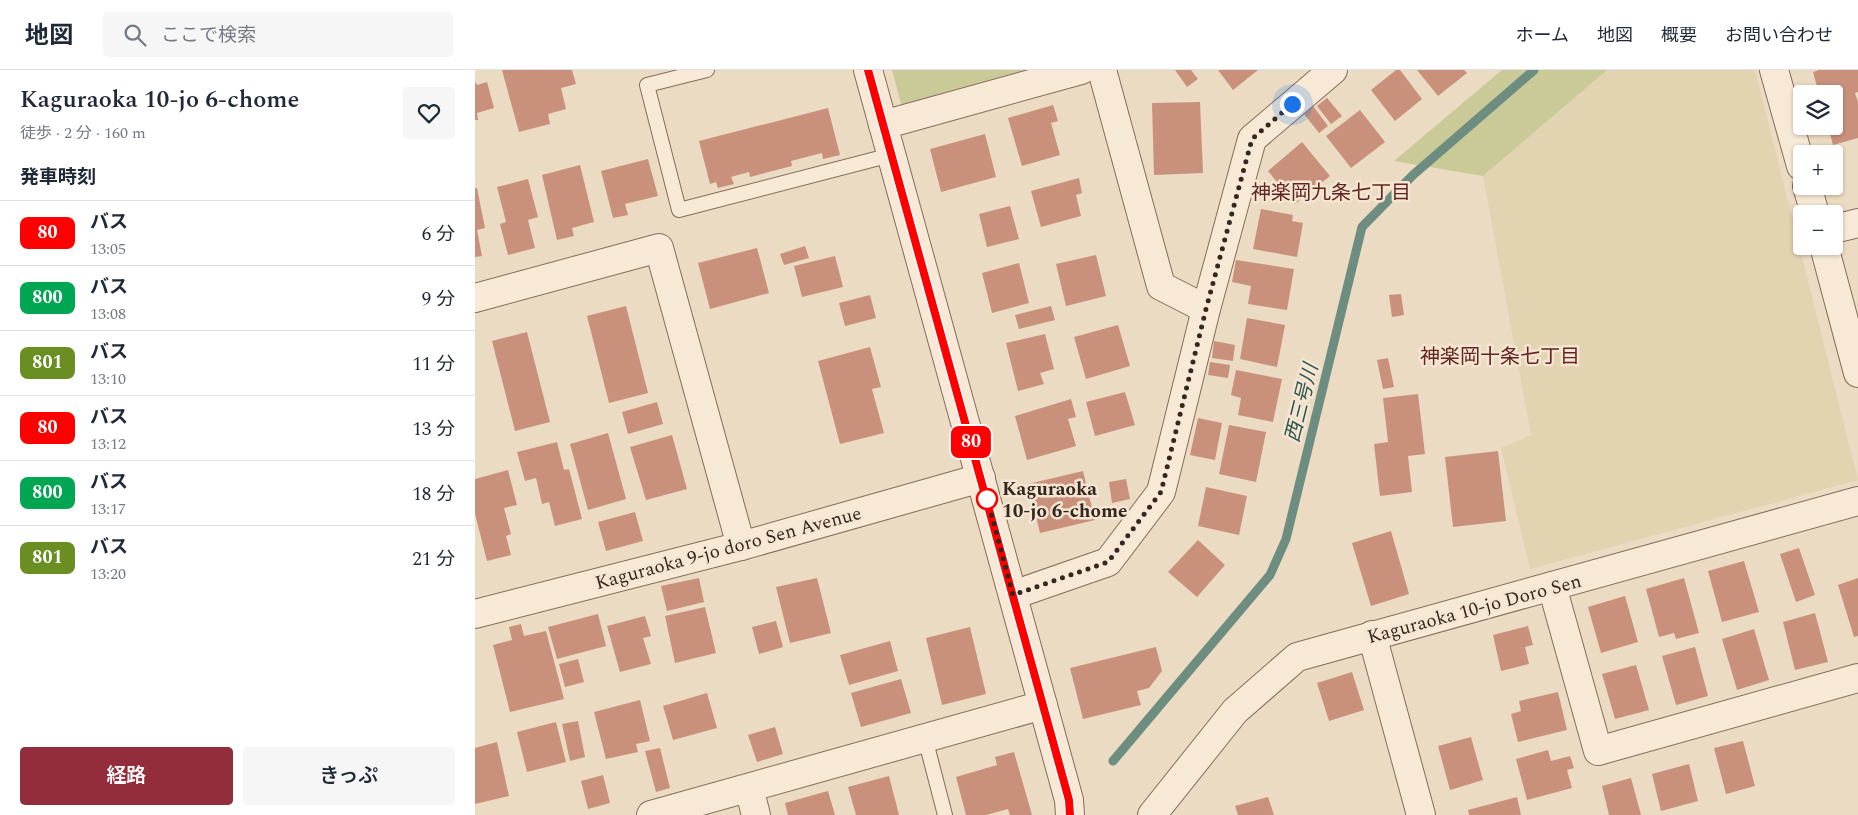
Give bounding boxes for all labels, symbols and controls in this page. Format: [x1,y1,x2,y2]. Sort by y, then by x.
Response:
search box [103,12,453,57]
text: 地図 [25,18,73,54]
icon: search [121,21,149,49]
text: ここで検索 [161,21,256,50]
text: ホーム [1516,22,1569,49]
text: 地図 [1597,22,1633,49]
text: 概要 [1661,22,1697,49]
text: お問い合わせ [1725,22,1833,49]
text: Kaguraoka 10-jo 6-chome [20,82,299,118]
map controls [1793,85,1843,255]
button: layers [1793,85,1843,135]
button: heart [403,87,455,139]
your location [1280,92,1305,117]
text: 徒歩 · 2 分 · 160 m [20,121,146,145]
button: + [1793,145,1843,195]
text: 発車時刻 [20,163,96,192]
district label: 神楽岡九条七丁目 [1251,178,1411,208]
button: − [1793,205,1843,255]
text: バス [90,208,128,237]
text: 80 [37,219,58,246]
text: 6 分 [422,220,455,249]
text: 13:05 [90,237,126,261]
text: バス [90,273,128,302]
text: 800 [32,284,63,311]
text: 9 分 [422,285,455,314]
text: 13:08 [90,302,126,326]
text: バス [90,338,128,367]
district label: 神楽岡十条七丁目 [1420,342,1580,372]
text: 801 [32,349,63,376]
text: 11 分 [412,350,455,379]
water label: 西三号川 [1278,359,1327,446]
text: 13:10 [90,367,126,391]
text: バス [90,403,128,432]
text: 80 [37,414,58,441]
text: 13 分 [412,415,455,444]
line badge: 80 [949,426,993,458]
text: 80 [961,428,981,455]
text: 13:12 [90,432,126,456]
text: バス [90,468,128,497]
place label: Kaguraoka 10-jo 6-chome [1002,475,1127,526]
text: 800 [32,479,63,506]
text: 18 分 [412,480,455,509]
marker: Kaguraoka 10-jo 6-chome [976,488,998,510]
text: 13:17 [90,497,126,521]
street label: Kaguraoka 9-jo doro Sen Avenue [592,499,865,598]
text: バス [90,533,128,562]
text: 801 [32,544,63,571]
text: 21 分 [412,545,455,574]
text: 13:20 [90,562,126,586]
street label: Kaguraoka 10-jo Doro Sen [1364,567,1585,652]
button: 経路 [20,747,233,805]
button: きっぷ [243,747,455,805]

